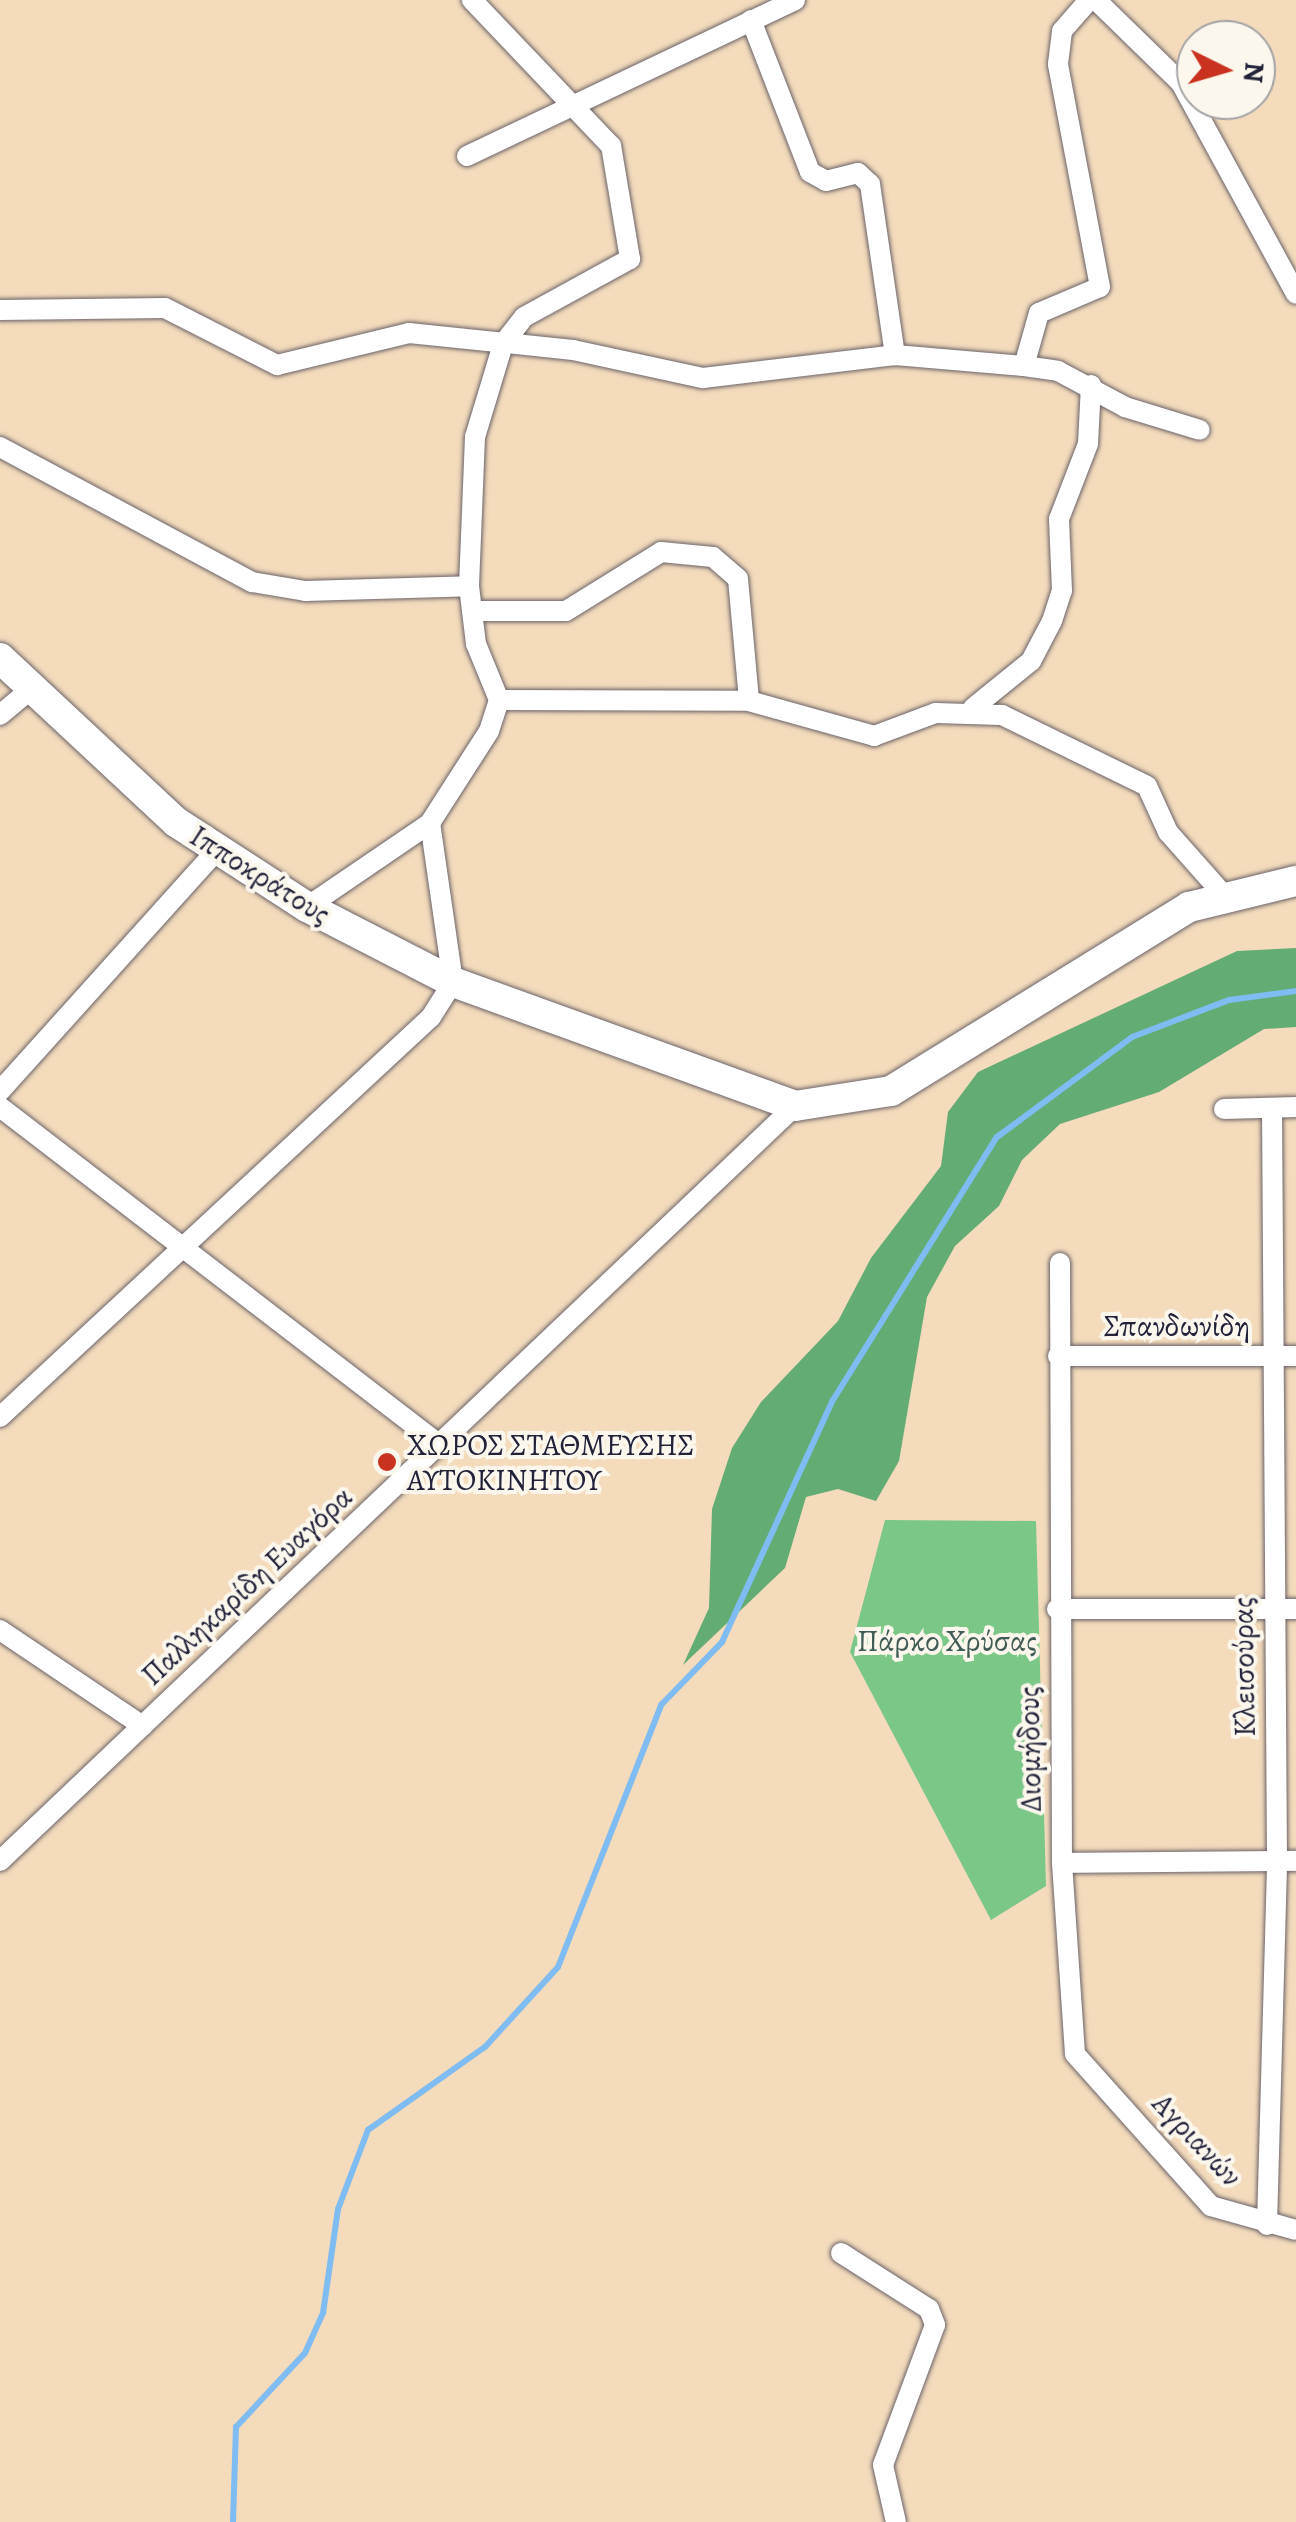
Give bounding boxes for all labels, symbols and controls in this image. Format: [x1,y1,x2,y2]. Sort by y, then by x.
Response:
north arrow [1176,20,1276,120]
text: N [1234,61,1274,84]
street label: Ιπποκράτους [183,818,337,932]
street label: Σπανδωνίδη [1104,1308,1250,1344]
place label: ΧΩΡΟΣ ΣΤΑΘΜΕΥΣΗΣ ΑΥΤΟΚΙΝΗΤΟΥ [407,1427,694,1498]
marker: ΧΩΡΟΣ ΣΤΑΘΜΕΥΣΗΣ ΑΥΤΟΚΙΝΗΤΟΥ [376,1451,398,1473]
street label: Παλληκαρίδη Ευαγόρα [134,1479,360,1693]
street label: Κλεισούρας [1225,1597,1263,1737]
park label: Πάρκο Χρύσας [857,1623,1037,1659]
street label: Διομήδους [1011,1686,1049,1812]
street label: Αγριανών [1145,2086,1249,2194]

